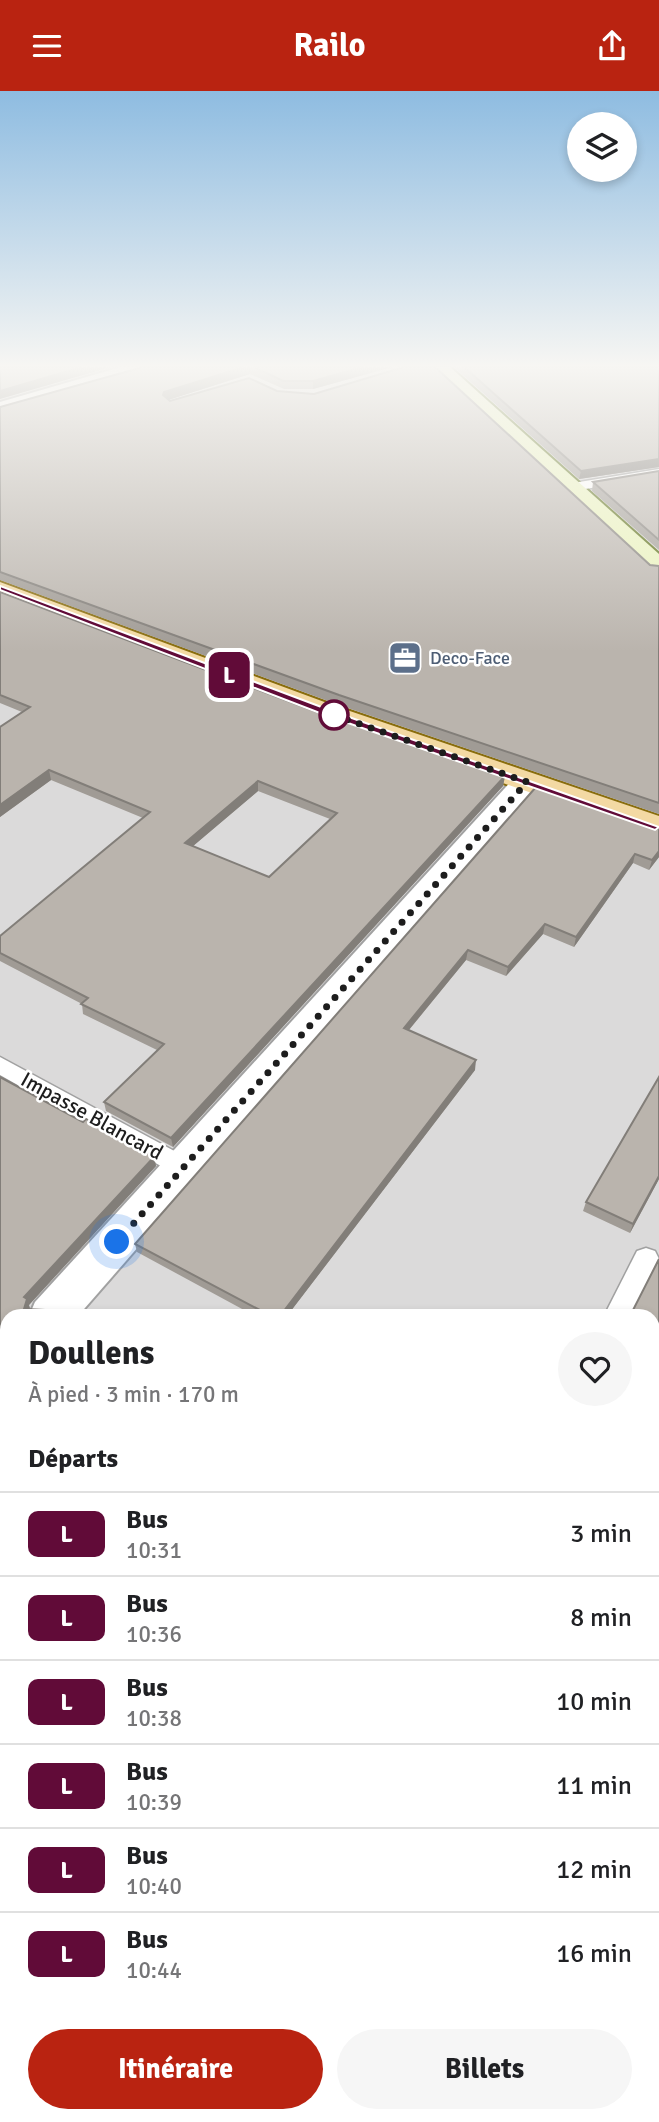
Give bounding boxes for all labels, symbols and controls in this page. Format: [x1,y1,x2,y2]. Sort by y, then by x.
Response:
text: Railo [294,26,365,65]
icon: menu [28,27,66,65]
icon: share [593,27,631,65]
map controls [567,112,637,182]
button: layers [567,112,637,182]
office icon: Deco-Face [386,639,424,677]
place label: Deco-Face [430,647,510,669]
line badge: L [206,652,252,698]
text: L [223,660,235,690]
unlabelled marker [319,700,349,730]
street label: Impasse Blancard [16,1066,168,1166]
your location [99,1224,134,1259]
button: heart [558,1332,632,1406]
text: Doullens [28,1333,154,1374]
text: À pied · 3 min · 170 m [28,1380,239,1409]
text: Départs [28,1443,118,1475]
text: Bus [126,1504,168,1536]
text: 3 min [570,1518,632,1550]
text: L [60,1519,73,1549]
text: 10:31 [126,1536,182,1565]
text: Bus [126,1588,168,1620]
text: 8 min [570,1602,632,1634]
text: L [60,1603,73,1633]
text: 10:36 [126,1620,182,1649]
text: Bus [126,1672,168,1704]
text: 10 min [556,1686,632,1718]
text: L [60,1687,73,1717]
text: 10:38 [126,1704,182,1733]
text: Bus [126,1756,168,1788]
text: 11 min [556,1770,632,1802]
text: L [60,1771,73,1801]
text: 10:39 [126,1788,182,1817]
text: Bus [126,1840,168,1872]
text: 12 min [556,1854,632,1886]
text: L [60,1855,73,1885]
text: 10:40 [126,1872,182,1901]
text: Bus [126,1924,168,1956]
text: 16 min [556,1938,632,1970]
text: L [60,1939,73,1969]
text: 10:44 [126,1956,182,1985]
button: Itinéraire [28,2029,323,2109]
button: Billets [337,2029,632,2109]

